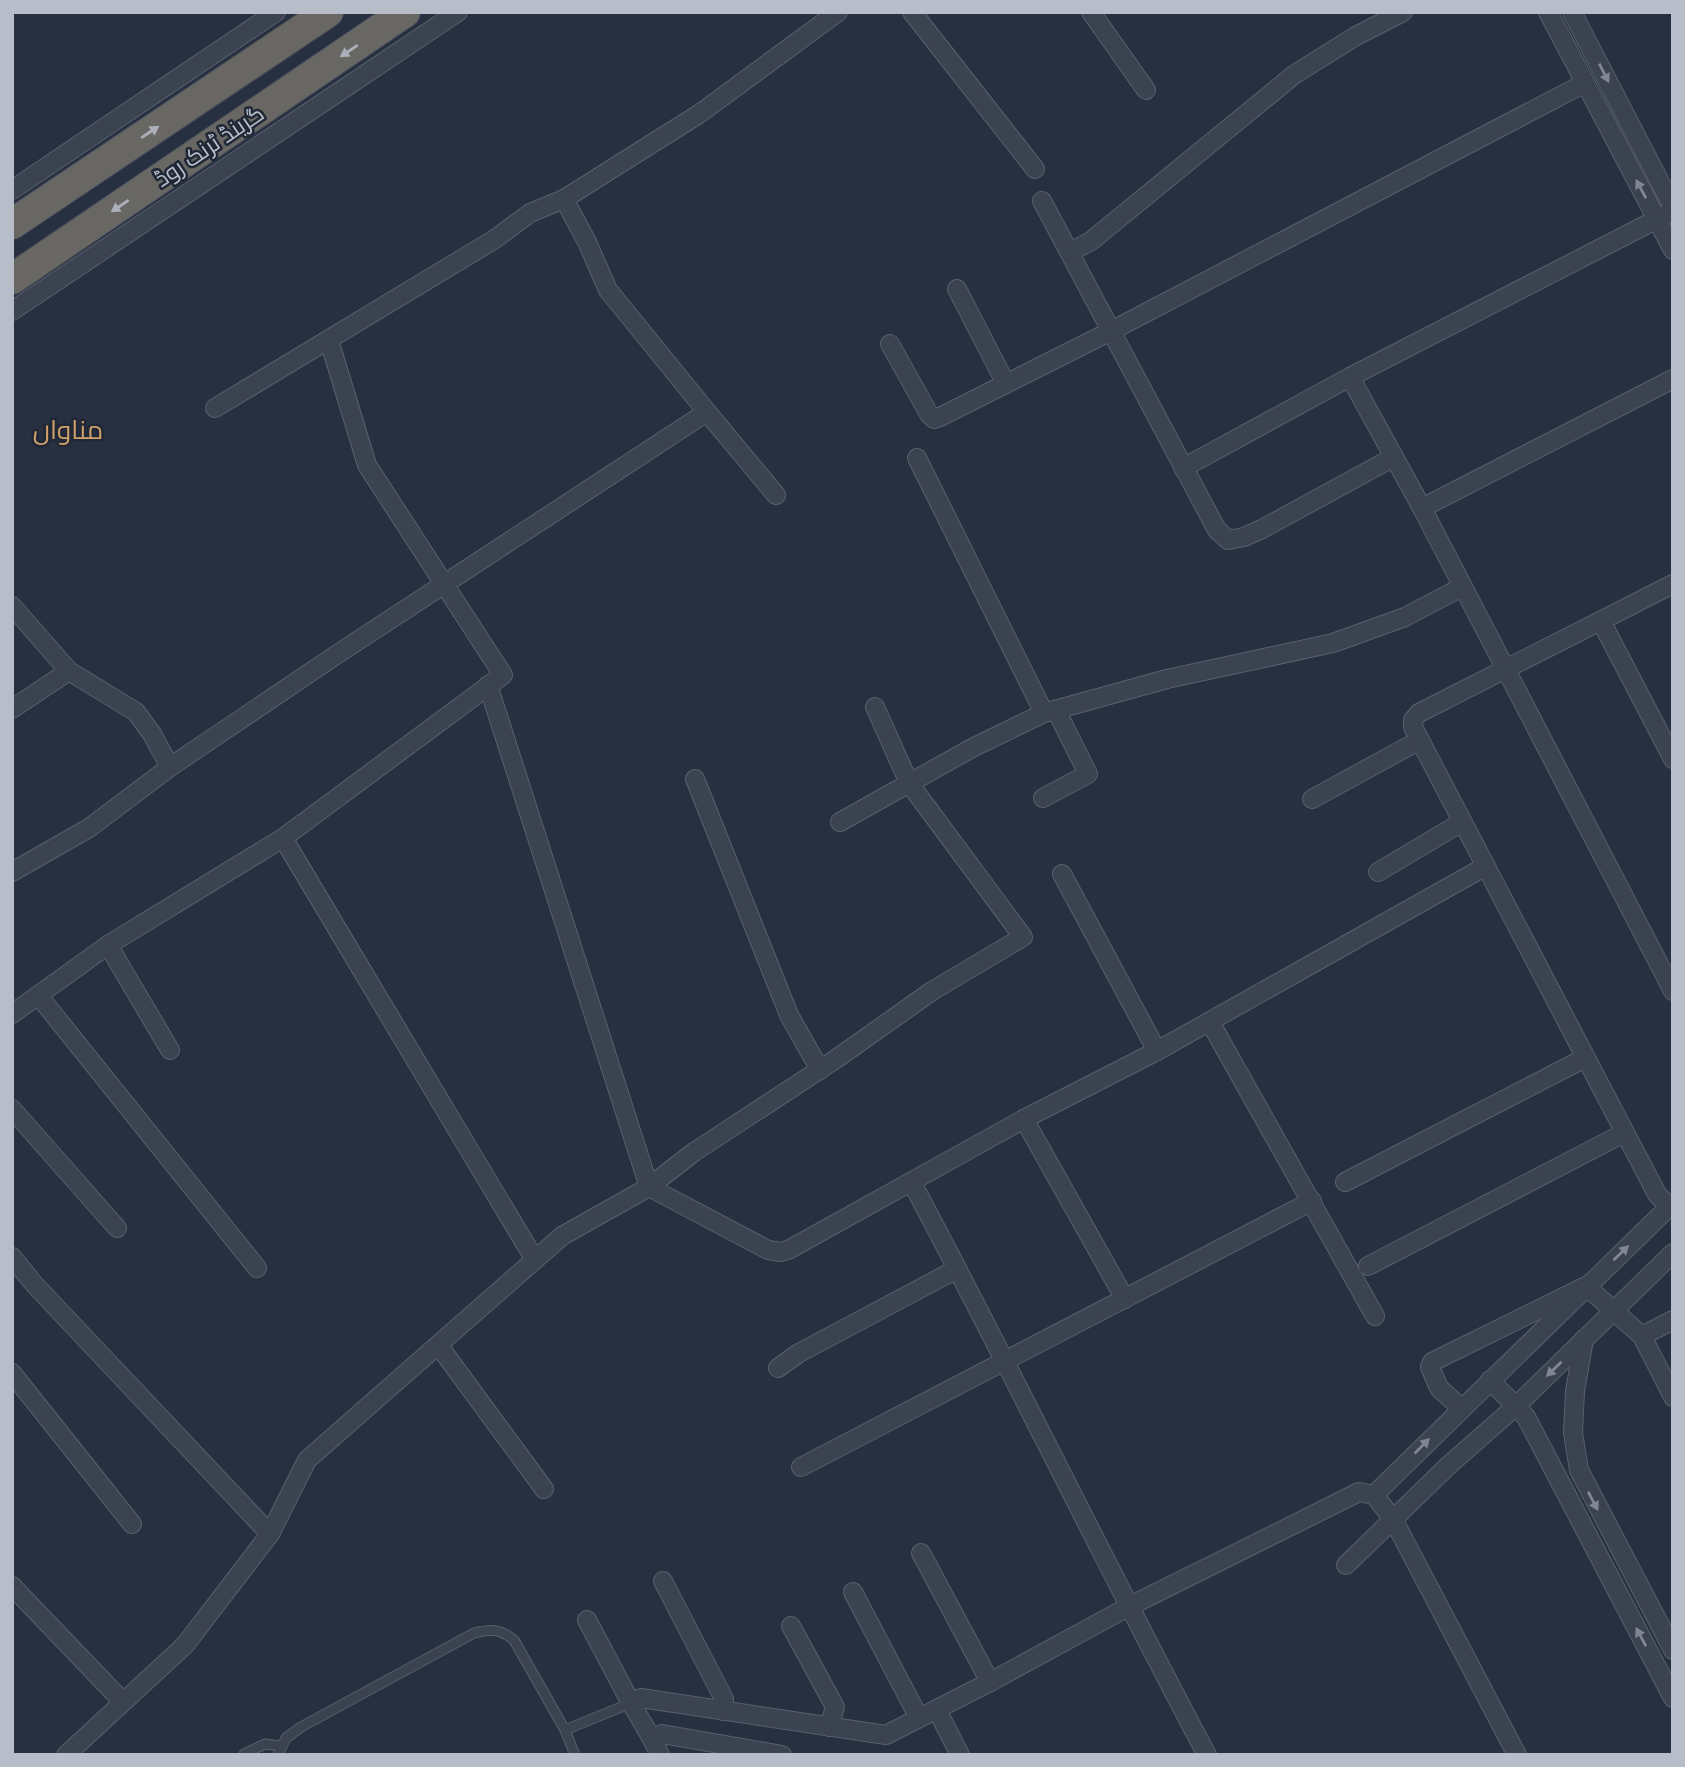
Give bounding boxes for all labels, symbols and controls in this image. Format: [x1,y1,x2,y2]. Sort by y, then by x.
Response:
one-way arrow [339,44,358,57]
one-way arrow [1598,63,1609,83]
street label: گرینڈ ٹرنک روڈ [148,97,269,193]
one-way arrow [141,125,160,138]
one-way arrow [1636,179,1647,199]
one-way arrow [111,199,129,213]
district label: مناواں [33,412,103,446]
one-way arrow [1612,1245,1629,1262]
one-way arrow [1545,1361,1562,1378]
one-way arrow [1414,1438,1431,1455]
one-way arrow [1587,1491,1599,1511]
one-way arrow [1635,1627,1647,1647]

